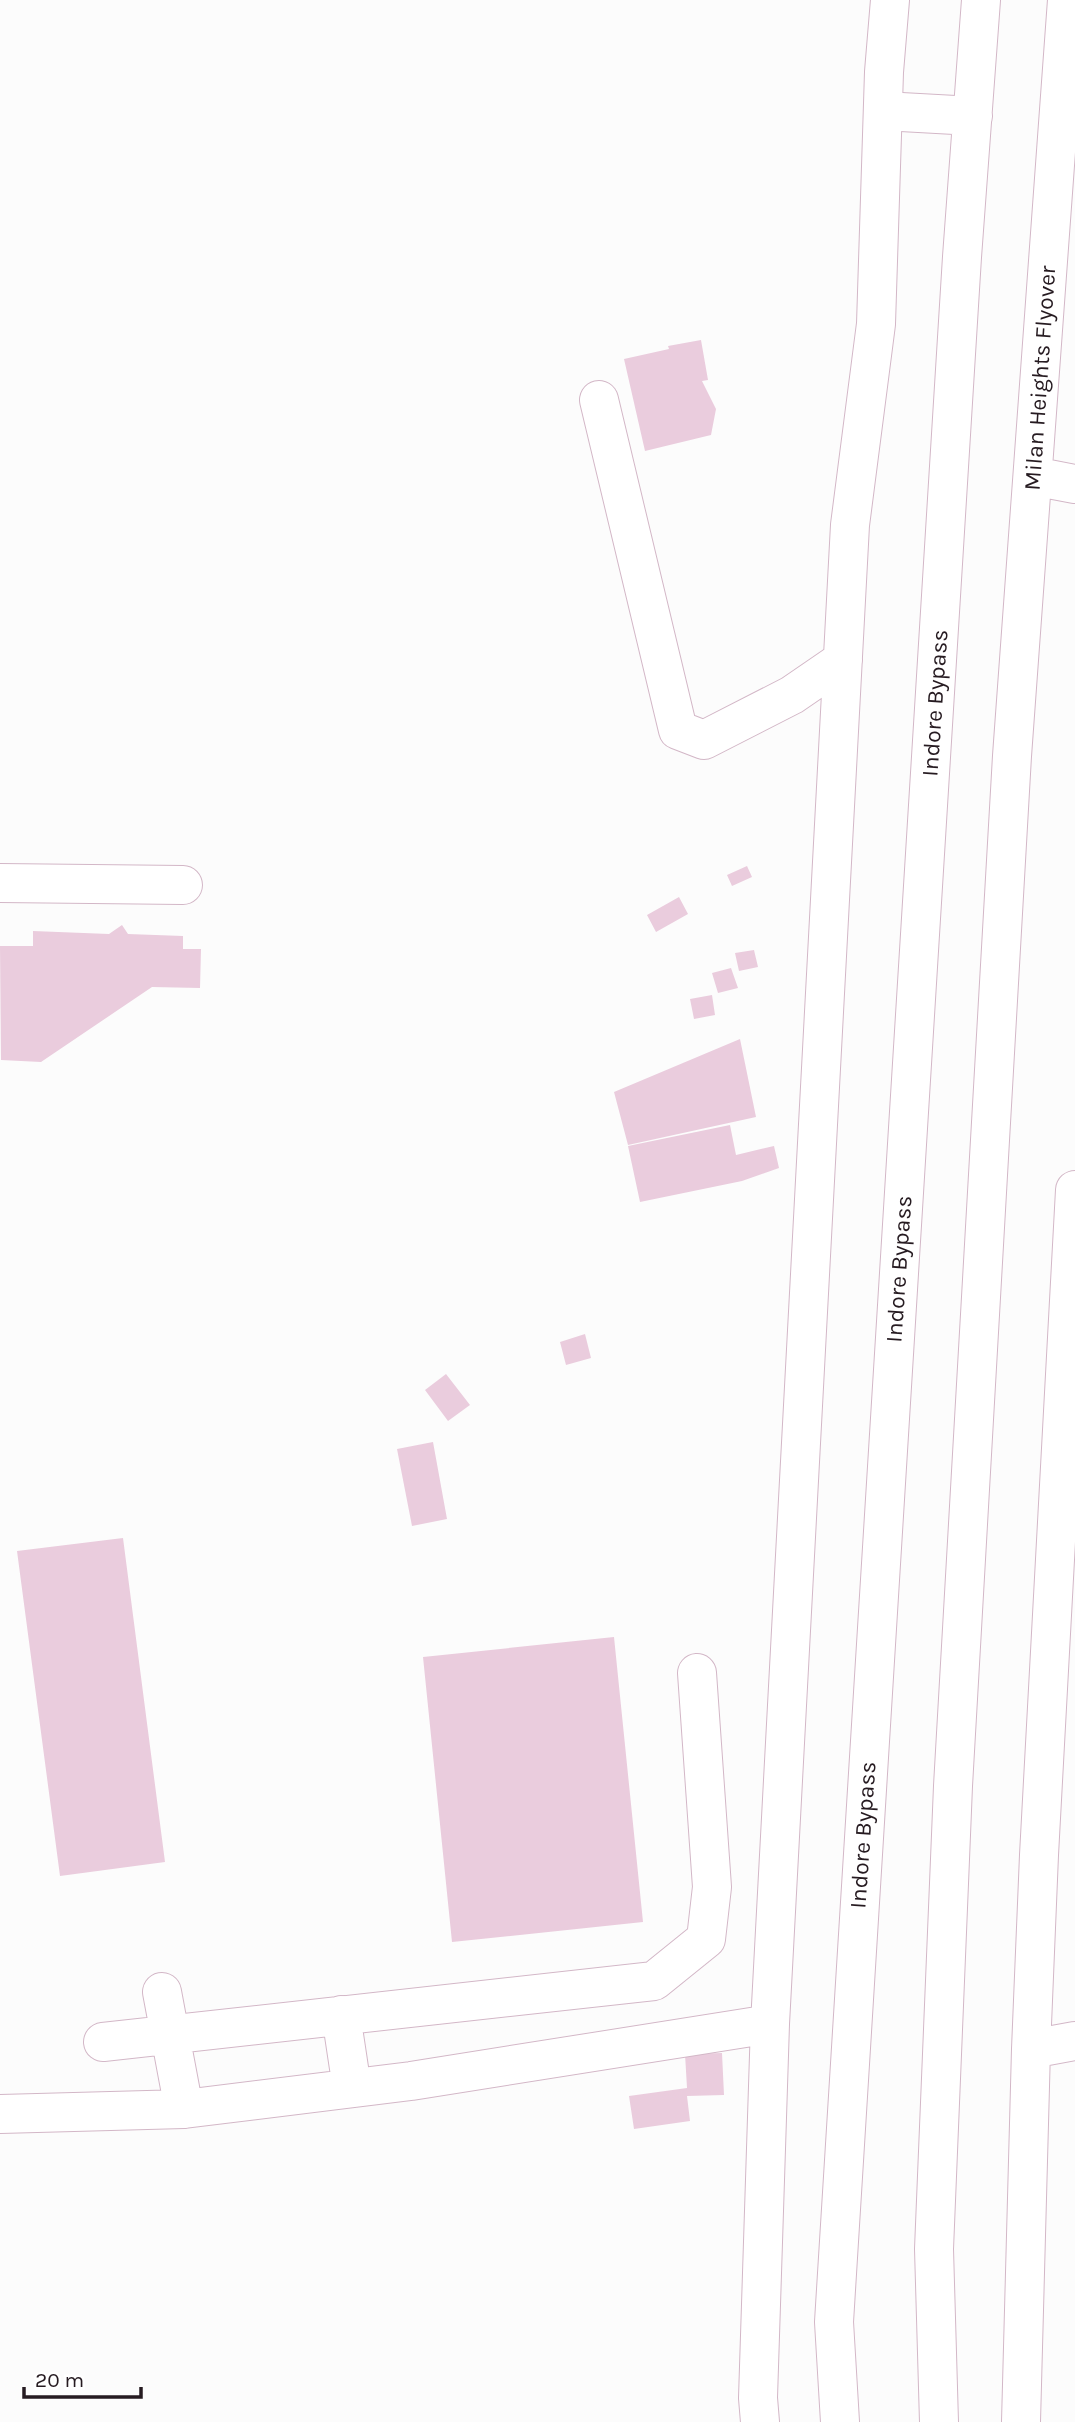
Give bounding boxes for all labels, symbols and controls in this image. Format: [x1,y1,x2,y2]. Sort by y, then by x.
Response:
street label: Milan Heights Flyover [1019,264,1061,491]
street label: Indore Bypass [916,629,954,777]
street label: Indore Bypass [880,1195,918,1343]
street label: Indore Bypass [844,1761,882,1909]
scale bar [24,2356,142,2400]
text: 20 m [35,2368,84,2392]

